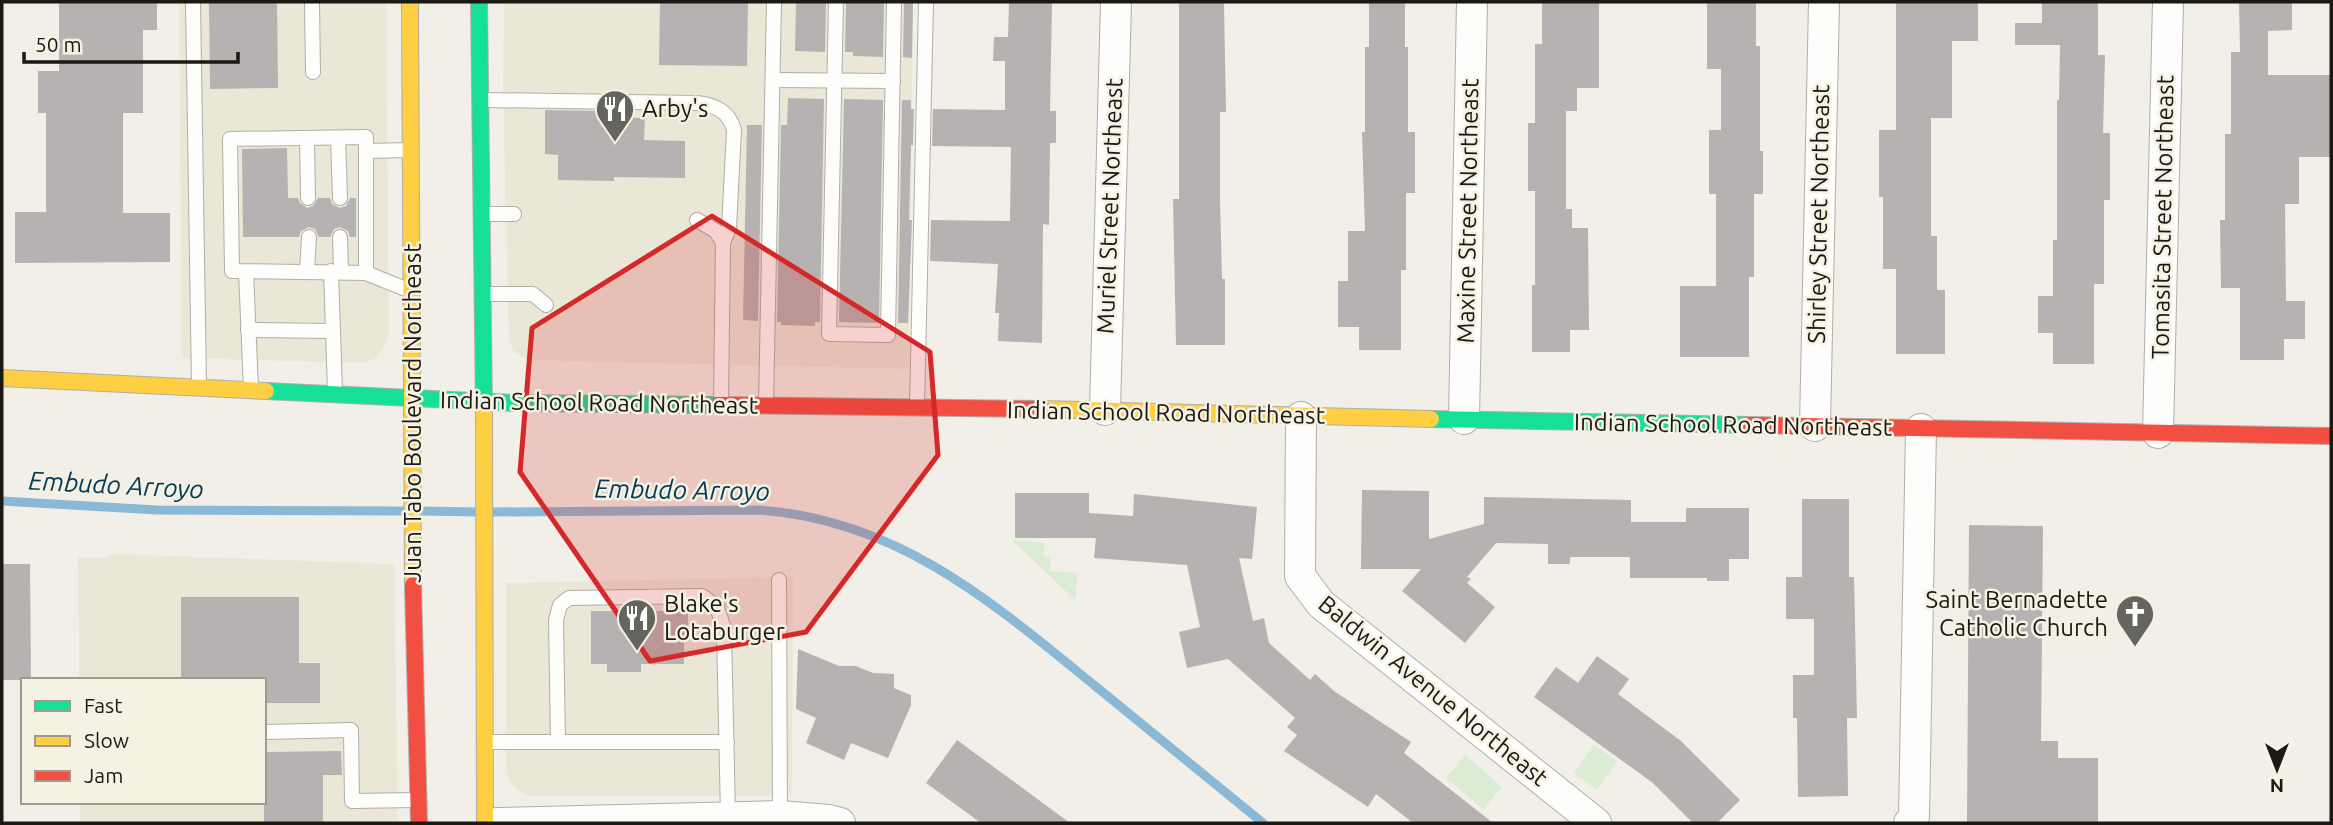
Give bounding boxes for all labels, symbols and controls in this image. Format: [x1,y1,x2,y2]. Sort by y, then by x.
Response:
scale bar [24,21,238,65]
text: 50 m [35,32,82,56]
street label: Tomasita Street Northeast [2147,74,2178,359]
street label: Muriel Street Northeast [1092,77,1127,334]
street label: Maxine Street Northeast [1452,78,1483,344]
street label: Shirley Street Northeast [1803,84,1834,344]
restaurant icon: Arby's [594,88,636,143]
place label: Arby's [642,95,708,122]
street label: Juan Tabo Boulevard Northeast [399,243,426,583]
street label: Indian School Road Northeast [440,386,759,419]
street label: Indian School Road Northeast [1007,396,1326,429]
street label: Indian School Road Northeast [1574,408,1893,441]
water label: Embudo Arroyo [28,465,204,504]
water label: Embudo Arroyo [594,473,770,506]
place label: Saint Bernadette Catholic Church [1926,586,2108,641]
place label: Blake's Lotaburger [664,590,785,645]
street label: Baldwin Avenue Northeast [1313,590,1554,792]
church icon: Saint Bernadette Catholic Church [2114,593,2156,648]
restaurant icon: Blake's Lotaburger [616,597,658,652]
legend [21,678,266,804]
text: Fast [84,693,122,717]
text: Slow [84,728,129,752]
north arrow [2242,734,2312,804]
text: Jam [84,763,123,787]
text: N [2270,775,2284,797]

